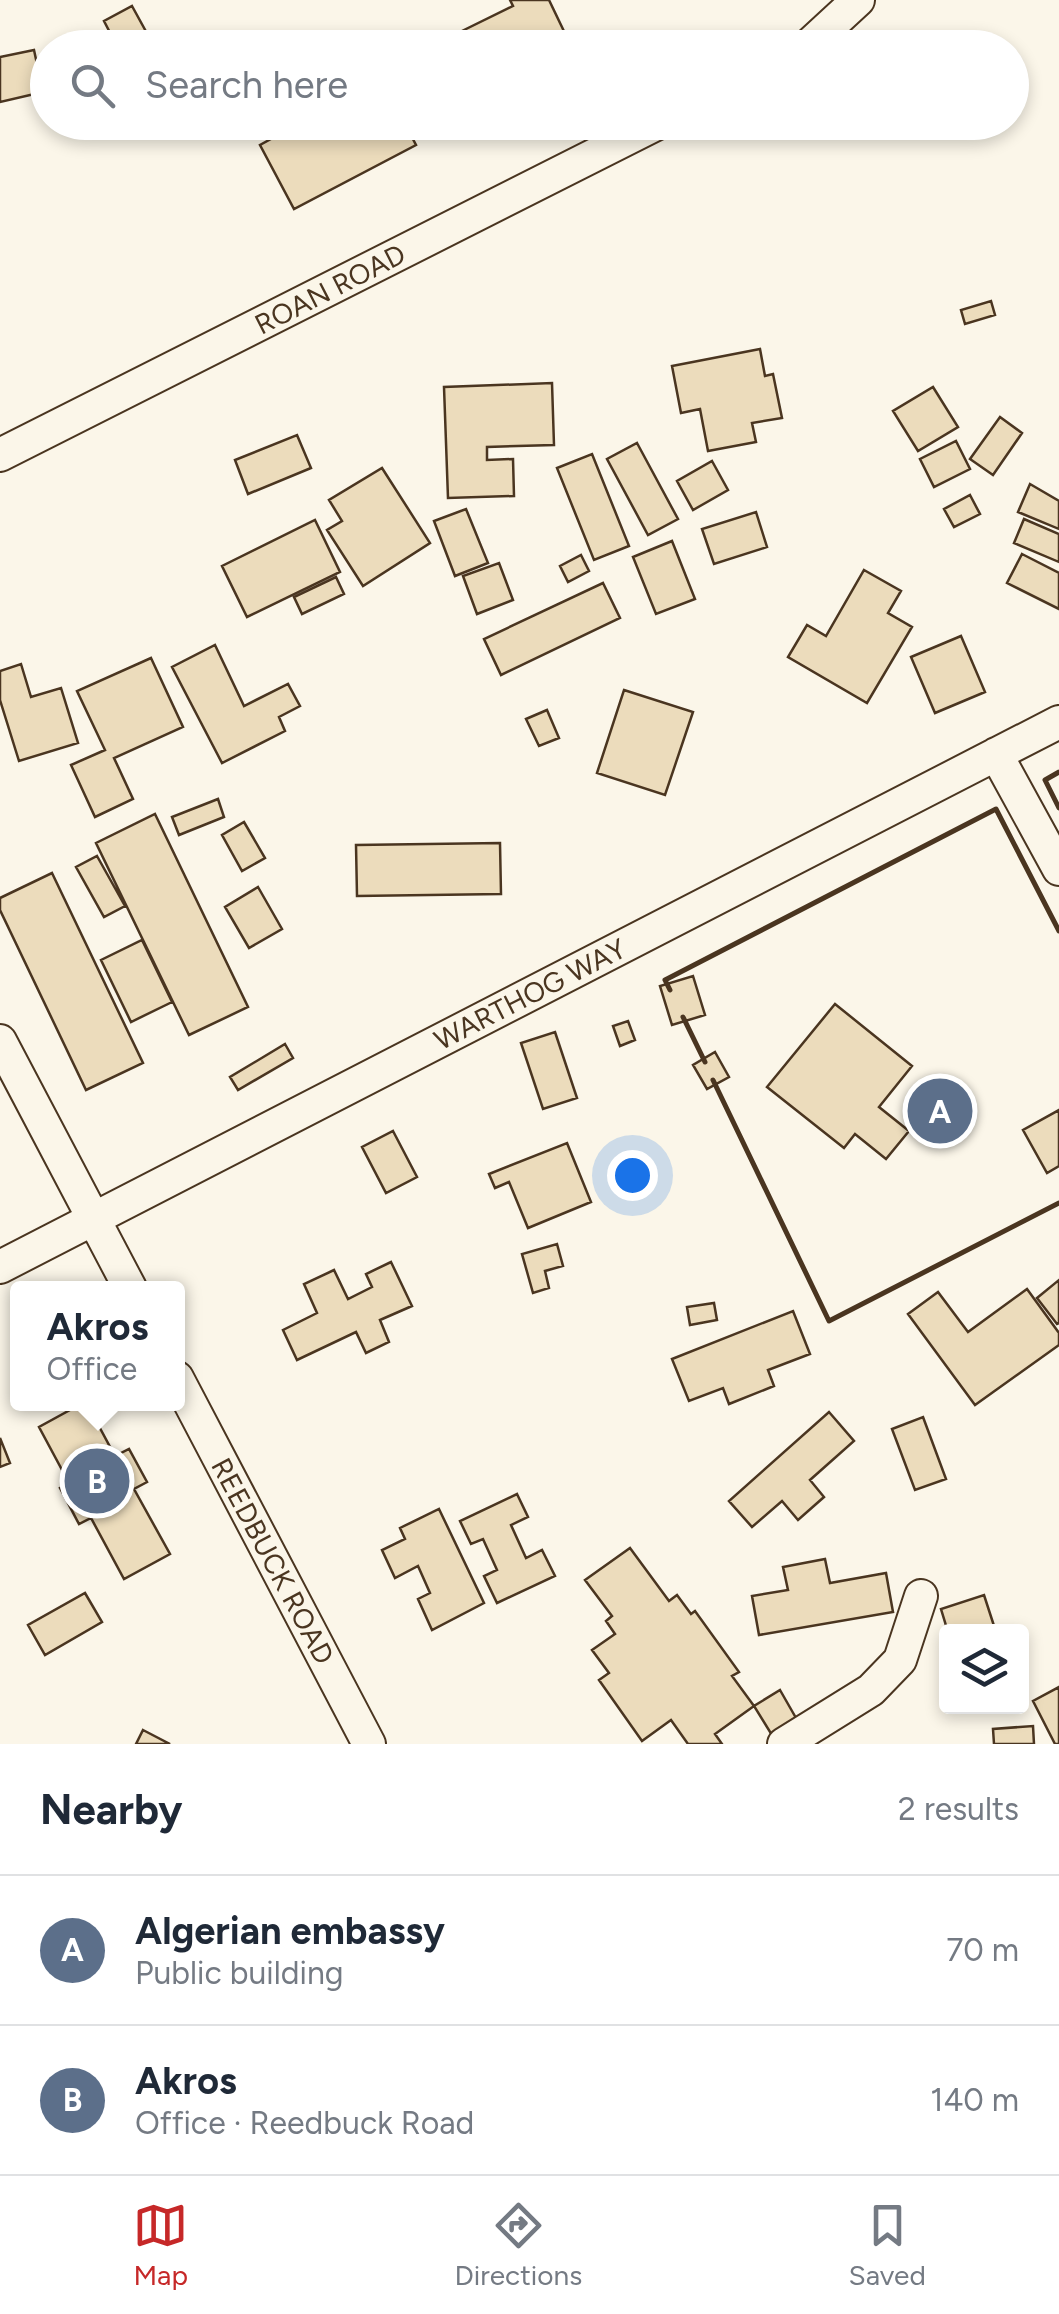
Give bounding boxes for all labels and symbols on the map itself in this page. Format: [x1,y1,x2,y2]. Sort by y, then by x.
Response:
street label: ROAN ROAD [249,237,411,341]
street label: WARTHOG WAY [429,931,631,1057]
pin: A [908,1074,972,1148]
your location [607,1150,658,1201]
pin: B [64,1444,130,1518]
street label: REEDBUCK ROAD [204,1452,342,1670]

